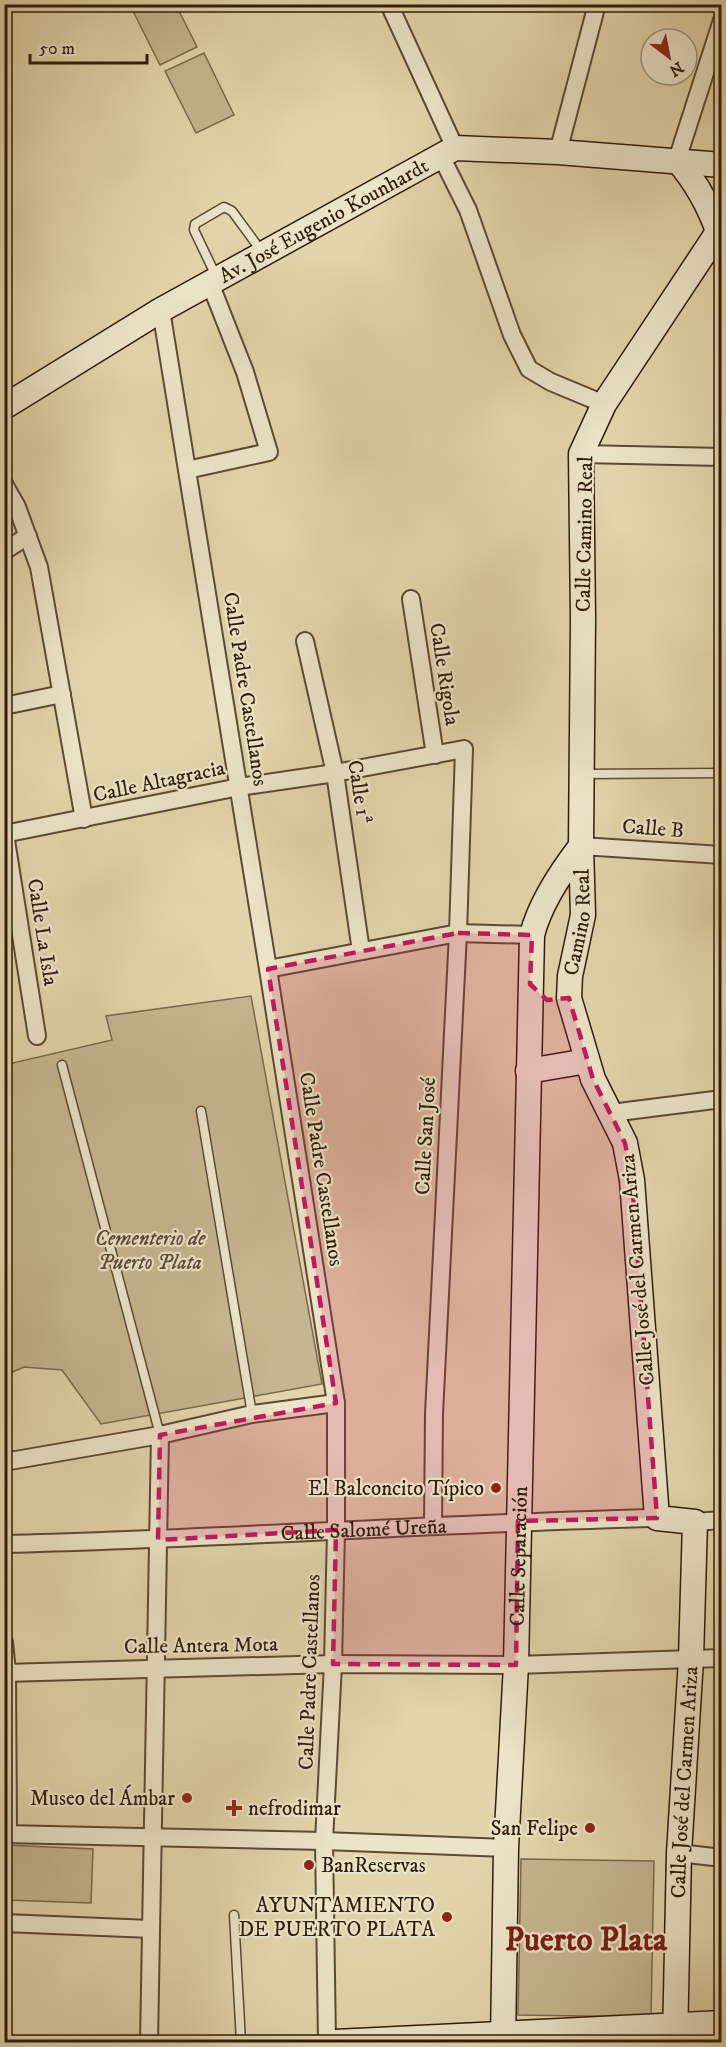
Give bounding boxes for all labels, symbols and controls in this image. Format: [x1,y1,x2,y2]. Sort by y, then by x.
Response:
scale bar [30,27,147,65]
north arrow [639,27,699,87]
text: 50 m [39,38,75,60]
text: N [666,57,687,81]
street label: Av. José Eugenio Kounhardt [214,153,434,290]
street label: Calle Camino Real [571,455,599,612]
street label: Calle Padre Castellanos [217,590,273,788]
street label: Calle Rigola [423,621,465,727]
street label: Calle Altagracia [91,755,228,809]
street label: Calle 1ª [341,758,377,826]
street label: Calle B [621,814,685,844]
street label: Camino Real [558,868,597,978]
street label: Calle La Isla [21,877,63,988]
street label: Calle Padre Castellanos [293,1070,349,1268]
street label: Calle San José [410,1076,442,1196]
street label: Calle José del Carmen Ariza [615,1153,661,1387]
park label: Cementerio de Puerto Plata [95,1226,206,1276]
place label: El Balconcito Típico [308,1476,484,1502]
marker: El Balconcito Típico [489,1481,503,1495]
street label: Calle Separación [505,1486,534,1627]
street label: Calle Salomé Ureña [280,1514,447,1547]
street label: Calle Padre Castellanos [294,1574,326,1771]
street label: Calle Antera Mota [124,1632,278,1660]
street label: Calle José del Carmen Ariza [666,1665,705,1899]
place label: Museo del Ámbar [30,1784,175,1812]
marker: Museo del Ámbar [180,1791,194,1805]
place label: nefrodimar [248,1796,341,1822]
marker: nefrodimar [225,1799,243,1817]
place label: San Felipe [491,1816,578,1842]
marker: San Felipe [583,1821,597,1835]
place label: BanReservas [321,1853,426,1879]
marker: BanReservas [302,1858,316,1872]
place label: AYUNTAMIENTO DE PUERTO PLATA [238,1893,436,1943]
marker: AYUNTAMIENTO DE PUERTO PLATA [440,1910,454,1924]
district label: Puerto Plata [505,1920,668,1961]

